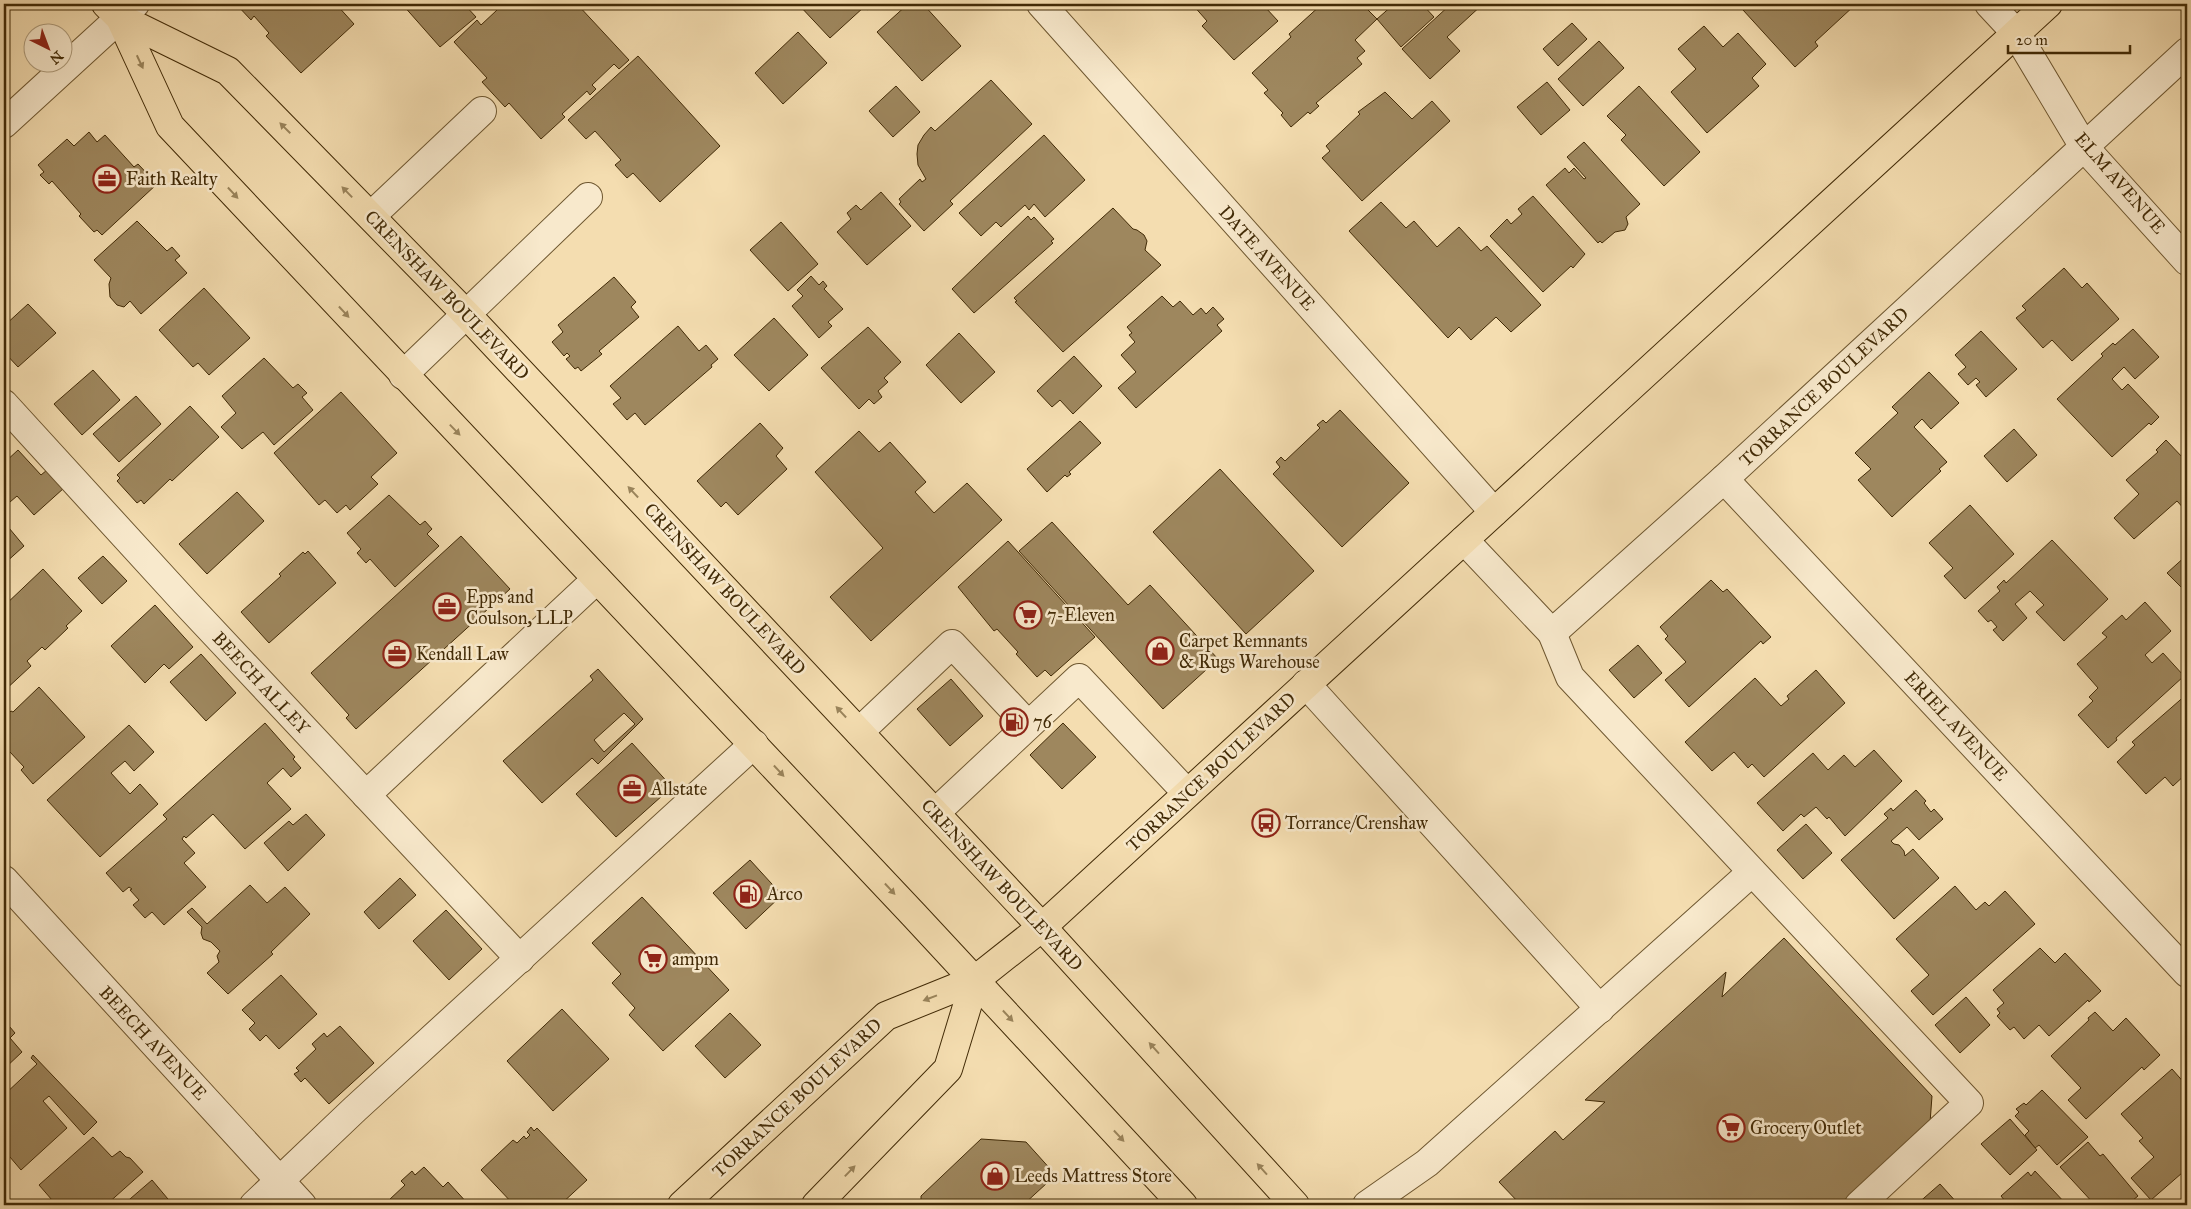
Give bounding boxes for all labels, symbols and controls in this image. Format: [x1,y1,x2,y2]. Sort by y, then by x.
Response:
north arrow [22,22,72,72]
scale bar [2008,22,2131,54]
text: 20 m [2016,31,2048,49]
text: N [46,47,66,68]
one-way arrow [136,55,144,69]
one-way arrow [279,122,291,134]
street label: ELM AVENUE [2070,128,2170,238]
office icon: Faith Realty [92,164,122,194]
place label: Faith Realty [126,168,218,190]
one-way arrow [341,186,353,198]
one-way arrow [227,187,239,199]
street label: DATE AVENUE [1214,201,1320,315]
street label: CRENSHAW BOULEVARD [360,206,534,384]
street label: TORRANCE BOULEVARD [1735,303,1913,471]
one-way arrow [338,306,350,318]
one-way arrow [449,424,461,436]
one-way arrow [628,485,639,498]
street label: CRENSHAW BOULEVARD [640,498,810,680]
place label: Epps and Coulson, LLP [466,586,573,629]
office icon: Epps and Coulson, LLP [432,592,462,622]
supermarket icon: 7-Eleven [1013,600,1043,630]
place label: 7-Eleven [1047,604,1115,626]
street label: BEECH ALLEY [208,627,315,739]
place label: Carpet Remnants & Rugs Warehouse [1179,630,1320,674]
shop icon: Carpet Remnants & Rugs Warehouse [1145,636,1175,666]
office icon: Kendall Law [382,639,412,669]
place label: Kendall Law [416,643,509,665]
street label: ERIEL AVENUE [1900,667,2012,785]
street label: TORRANCE BOULEVARD [1122,688,1300,856]
one-way arrow [835,707,847,719]
fuel station icon: 76 [999,707,1029,737]
place label: 76 [1033,711,1053,733]
one-way arrow [773,765,785,777]
office icon: Allstate [617,774,647,804]
place label: Allstate [650,778,707,800]
street label: CRENSHAW BOULEVARD [917,794,1087,976]
bus stop icon: Torrance/Crenshaw [1251,808,1281,838]
place label: Torrance/Crenshaw [1285,812,1428,834]
fuel station icon: Arco [733,879,763,909]
place label: Arco [766,883,803,905]
one-way arrow [884,883,896,895]
supermarket icon: ampm [638,944,668,974]
place label: ampm [672,948,719,970]
street label: BEECH AVENUE [95,981,212,1105]
one-way arrow [922,994,937,1002]
one-way arrow [1003,1010,1014,1023]
street label: TORRANCE BOULEVARD [708,1014,886,1182]
one-way arrow [1148,1042,1159,1055]
supermarket icon: Grocery Outlet [1716,1113,1746,1143]
place label: Grocery Outlet [1750,1117,1862,1139]
one-way arrow [1113,1129,1125,1141]
shop icon: Leeds Mattress Store [980,1161,1010,1191]
one-way arrow [1257,1163,1268,1176]
one-way arrow [844,1165,856,1177]
place label: Leeds Mattress Store [1014,1165,1172,1187]

